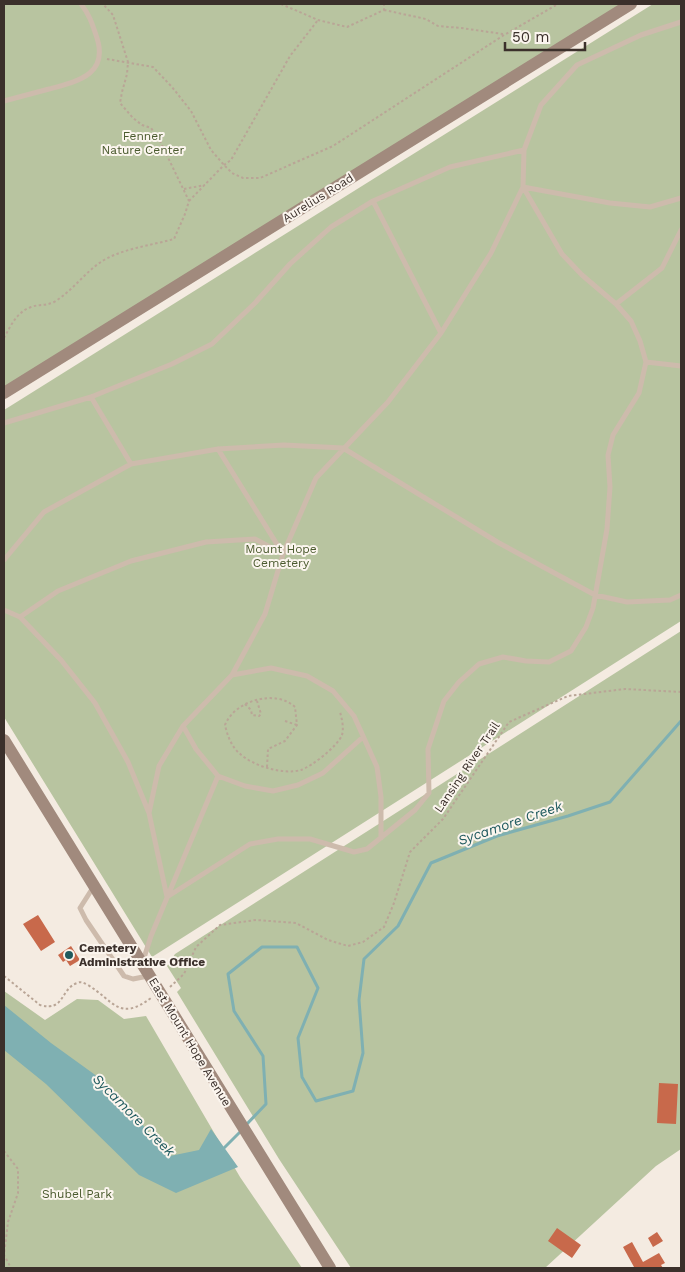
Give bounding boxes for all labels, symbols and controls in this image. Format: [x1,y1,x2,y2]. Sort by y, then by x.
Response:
scale bar [505,20,585,52]
text: 50 m [512,28,549,46]
park label: Fenner Nature Center [102,129,184,157]
street label: Aurelius Road [280,171,356,225]
park label: Mount Hope Cemetery [245,542,317,570]
street label: Lansing River Trail [431,719,503,815]
water label: Sycamore Creek [456,797,565,848]
place label: Cemetery Administrative Office [79,941,205,969]
marker: Cemetery Administrative Office [63,949,75,961]
street label: East Mount Hope Avenue [146,975,234,1109]
water label: Sycamore Creek [90,1071,179,1160]
park label: Shubel Park [42,1187,112,1201]

